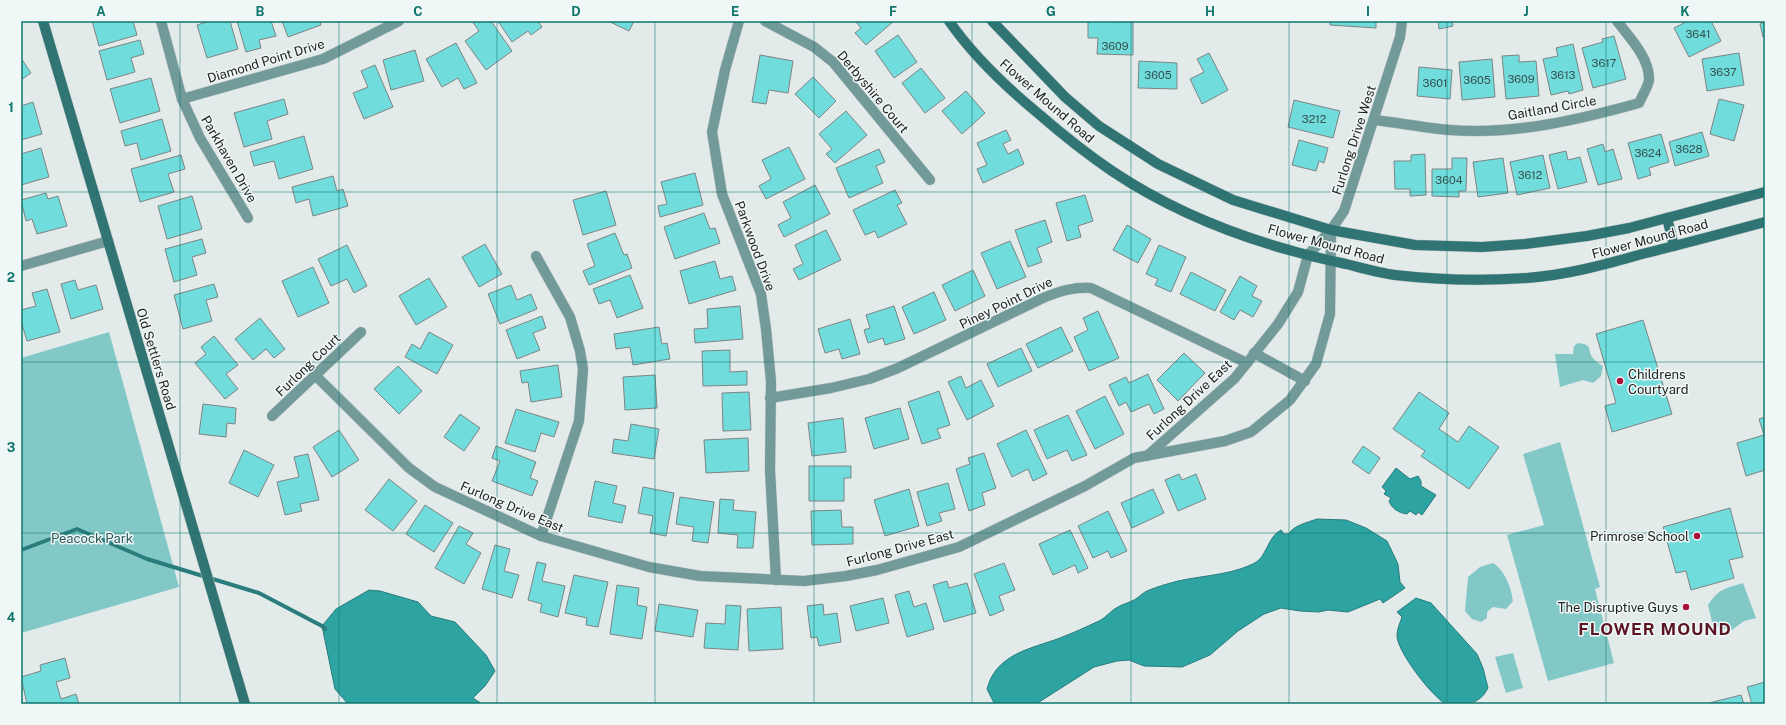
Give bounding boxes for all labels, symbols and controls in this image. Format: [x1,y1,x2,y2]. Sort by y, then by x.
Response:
text: A [96,4,106,19]
text: B [256,4,265,19]
text: C [413,4,423,19]
text: D [571,4,581,19]
text: E [731,4,739,19]
text: F [889,4,897,19]
text: G [1046,4,1056,19]
text: H [1205,4,1215,19]
text: I [1366,4,1370,19]
text: J [1523,4,1529,19]
text: K [1680,4,1690,19]
house number: 3641 [1685,28,1711,40]
street label: Diamond Point Drive [206,36,326,86]
house number: 3609 [1101,40,1129,52]
street label: Derbyshire Court [834,48,912,136]
street label: Flower Mound Road [997,56,1097,146]
house number: 3617 [1592,57,1617,69]
house number: 3637 [1710,66,1737,78]
house number: 3605 [1144,69,1172,81]
house number: 3613 [1550,69,1576,81]
house number: 3609 [1507,73,1535,85]
house number: 3605 [1463,74,1491,86]
house number: 3601 [1423,77,1447,89]
street label: Furlong Drive West [1329,83,1379,197]
street label: Gaitland Circle [1507,93,1597,123]
text: 1 [8,100,14,115]
street label: Parkhaven Drive [198,113,260,205]
house number: 3212 [1302,113,1327,125]
house number: 3628 [1675,143,1703,155]
house number: 3624 [1634,147,1662,159]
house number: 3612 [1518,169,1543,181]
house number: 3604 [1435,174,1463,186]
street label: Parkwood Drive [732,199,778,293]
street label: Flower Mound Road [1590,216,1710,262]
street label: Flower Mound Road [1266,221,1386,267]
text: 2 [7,270,15,285]
street label: Piney Point Drive [957,274,1055,332]
street label: Old Settlers Road [133,306,179,412]
street label: Furlong Court [273,330,343,400]
street label: Furlong Drive East [1143,357,1235,443]
place label: Childrens Courtyard [1628,367,1689,397]
marker: Childrens Courtyard [1615,376,1625,386]
text: 3 [7,440,16,455]
street label: Furlong Drive East [458,478,566,536]
street label: Furlong Drive East [845,526,955,570]
place label: Primrose School [1590,529,1689,544]
park label: Peacock Park [51,531,133,546]
marker: Primrose School [1692,531,1702,541]
place label: The Disruptive Guys [1558,600,1678,615]
marker: The Disruptive Guys [1681,602,1691,612]
text: 4 [7,610,16,625]
district label: FLOWER MOUND [1578,619,1732,639]

